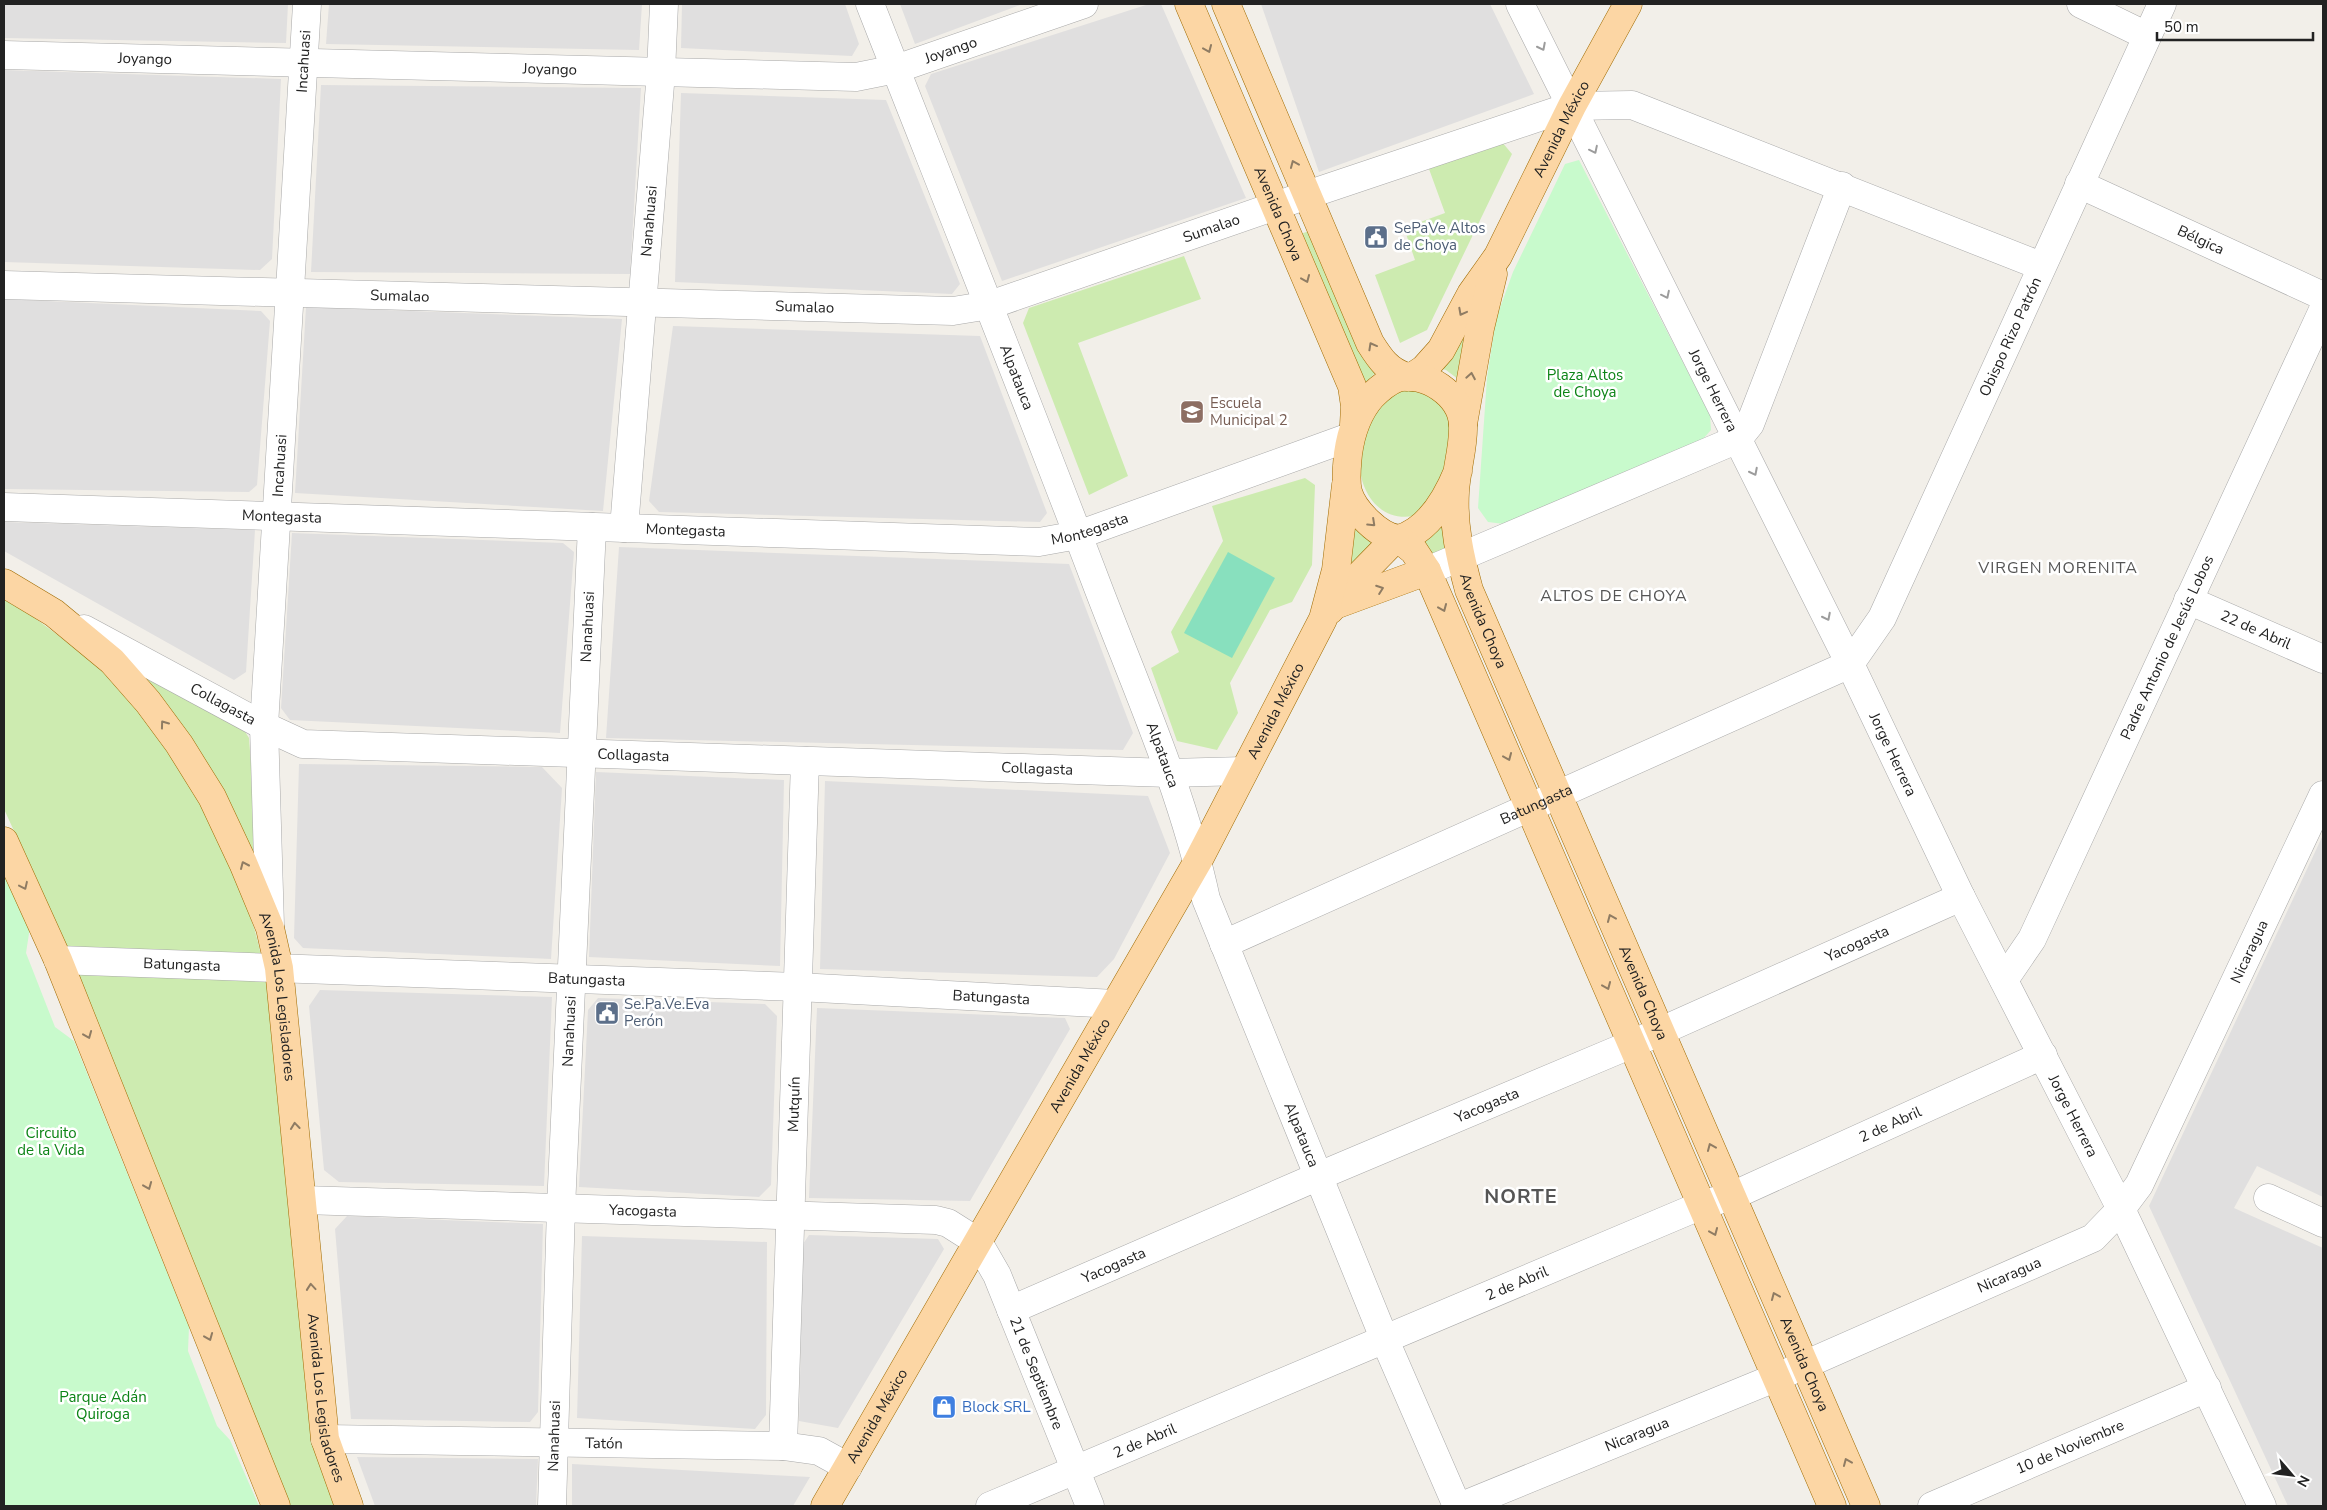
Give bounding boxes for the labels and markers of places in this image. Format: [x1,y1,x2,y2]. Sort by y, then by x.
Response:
place label: SePaVe Altos de Choya [1394,218,1486,255]
public building icon: SePaVe Altos de Choya [1363,224,1389,250]
place label: Escuela Municipal 2 [1210,393,1288,430]
school or university icon: Escuela Municipal 2 [1179,399,1205,425]
place label: Se.Pa.Ve.Eva Perón [624,994,709,1031]
public building icon: Se.Pa.Ve.Eva Perón [594,1000,620,1026]
shop icon: Block SRL [931,1394,957,1420]
place label: Block SRL [962,1397,1031,1417]

